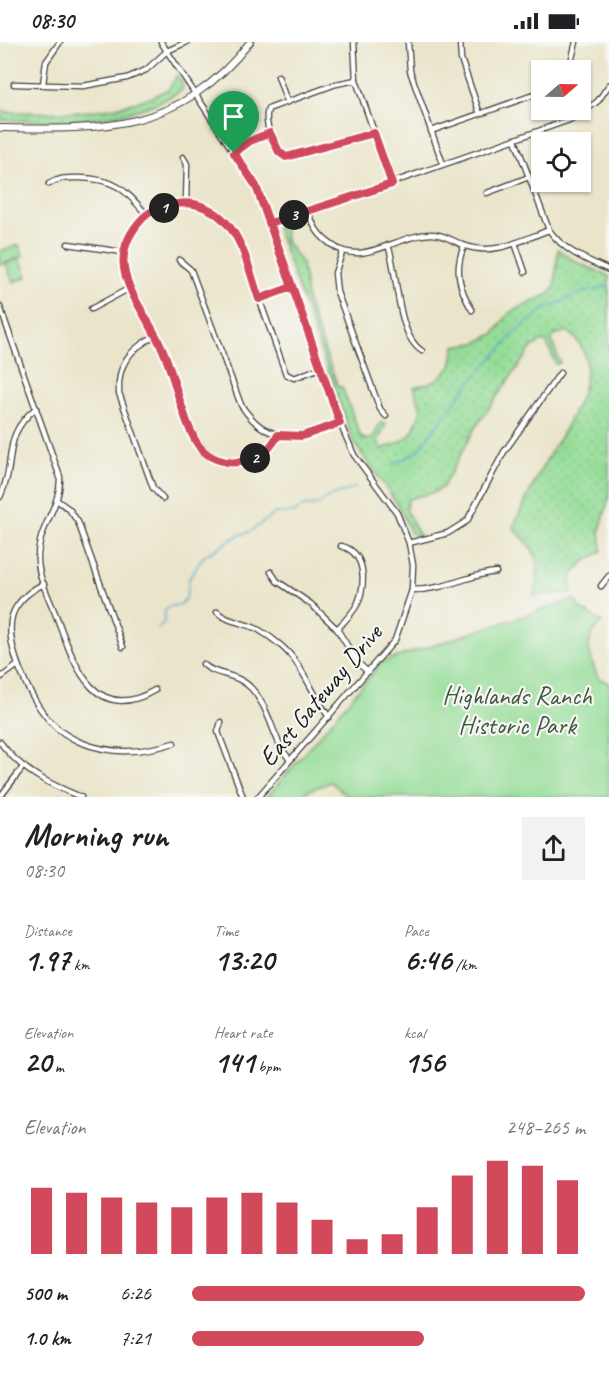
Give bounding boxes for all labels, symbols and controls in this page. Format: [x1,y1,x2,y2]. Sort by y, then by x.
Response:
text: 08:30 [30,7,74,35]
north arrow [531,60,591,120]
map controls [531,60,591,192]
pin [208,91,259,153]
icon: arrive [217,100,250,133]
button: locate [531,132,591,192]
pin: 1 [149,193,179,223]
text: 1 [160,198,168,218]
pin: 3 [279,200,309,230]
text: 3 [290,205,298,225]
pin: 2 [240,443,270,473]
text: 2 [251,448,259,468]
street label: East Gateway Drive [251,616,390,773]
park label: Highlands Ranch Historic Park [442,679,593,742]
text: Morning run [24,814,168,856]
button: share [522,817,585,880]
text: 08:30 [24,858,64,883]
text: Distance [24,921,72,941]
text: Time [214,921,238,941]
text: Pace [404,921,429,941]
text: 1.97 [24,941,70,979]
text: 13:20 [214,941,274,979]
text: 6:46 [404,941,452,979]
text: km [70,955,89,975]
text: /km [452,955,477,975]
text: Elevation [24,1023,73,1043]
text: Heart rate [214,1023,272,1043]
text: kcal [404,1023,425,1043]
text: 20 [24,1043,51,1081]
text: 141 [214,1043,255,1081]
text: 156 [404,1043,445,1081]
text: m [51,1057,64,1077]
text: bpm [255,1057,280,1077]
text: Elevation [24,1115,86,1140]
text: 248–265 m [506,1115,585,1140]
text: 500 m [24,1281,67,1306]
text: 6:26 [120,1281,151,1306]
text: 1.0 km [24,1326,71,1351]
text: 7:21 [120,1326,151,1351]

